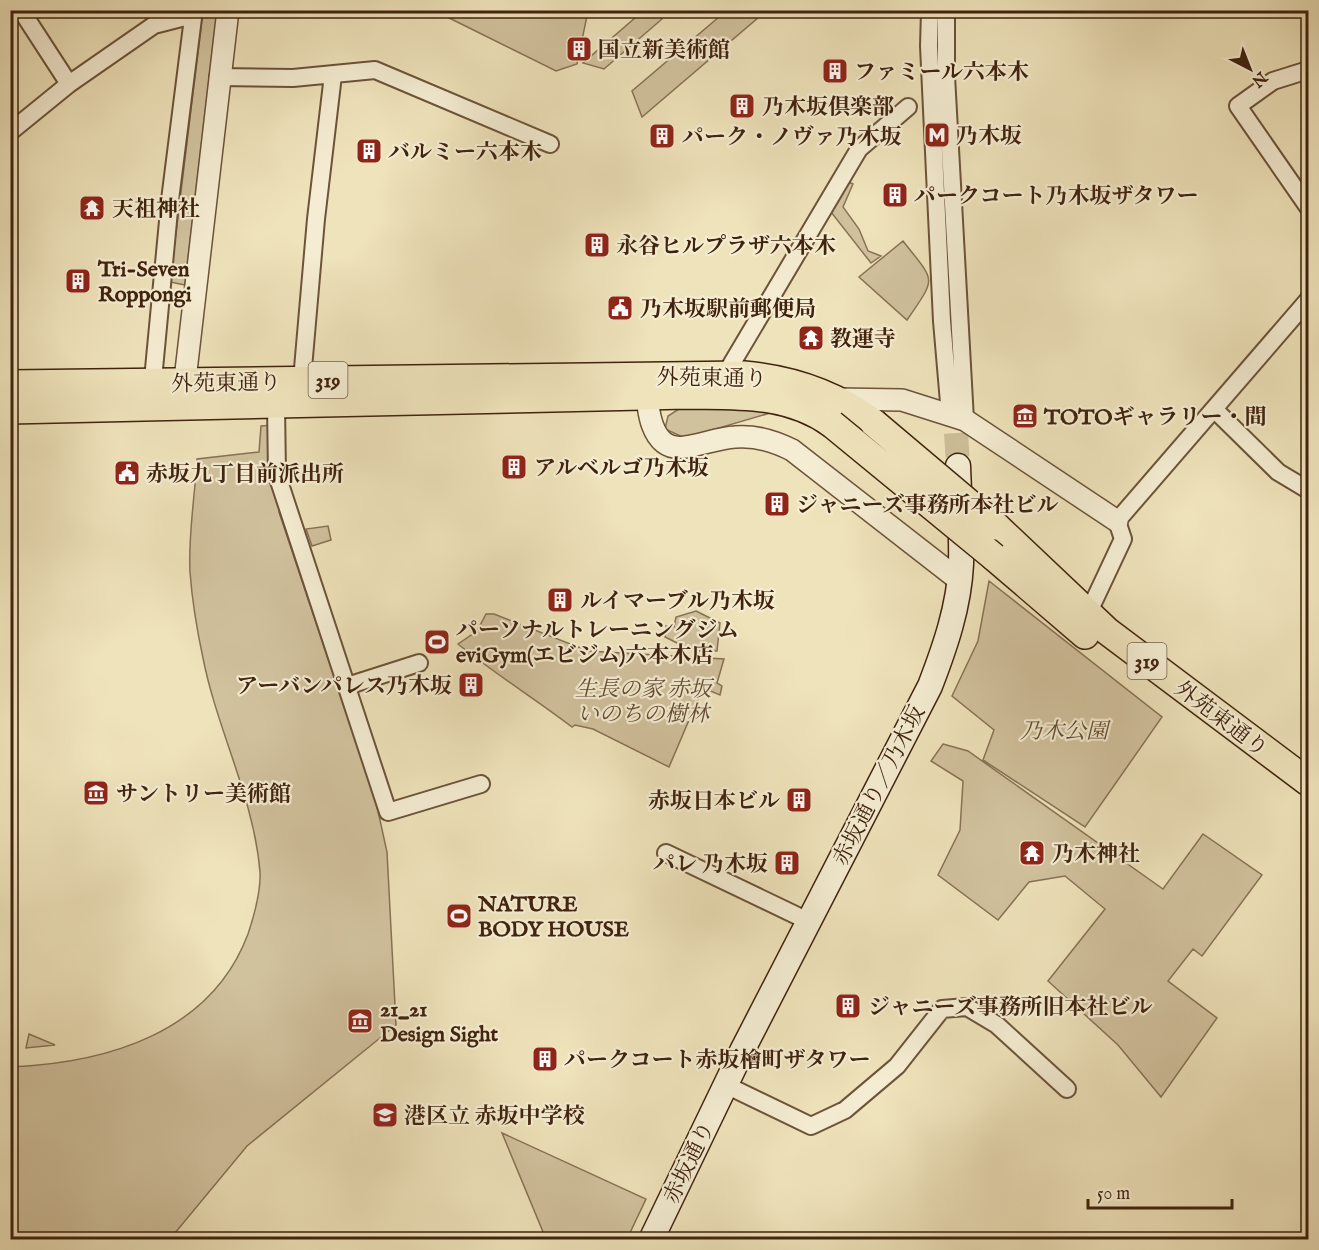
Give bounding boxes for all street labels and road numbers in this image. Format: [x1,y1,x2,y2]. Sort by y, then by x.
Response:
road number: 319 [308,362,348,398]
street label: 外苑東通り [657,364,767,394]
street label: 外苑東通り [171,369,281,399]
road number: 319 [1128,643,1166,679]
street label: 外苑東通り [1168,675,1273,764]
street label: 赤坂通り／乃木坂 [827,701,932,871]
street label: 赤坂通り [658,1117,722,1209]

